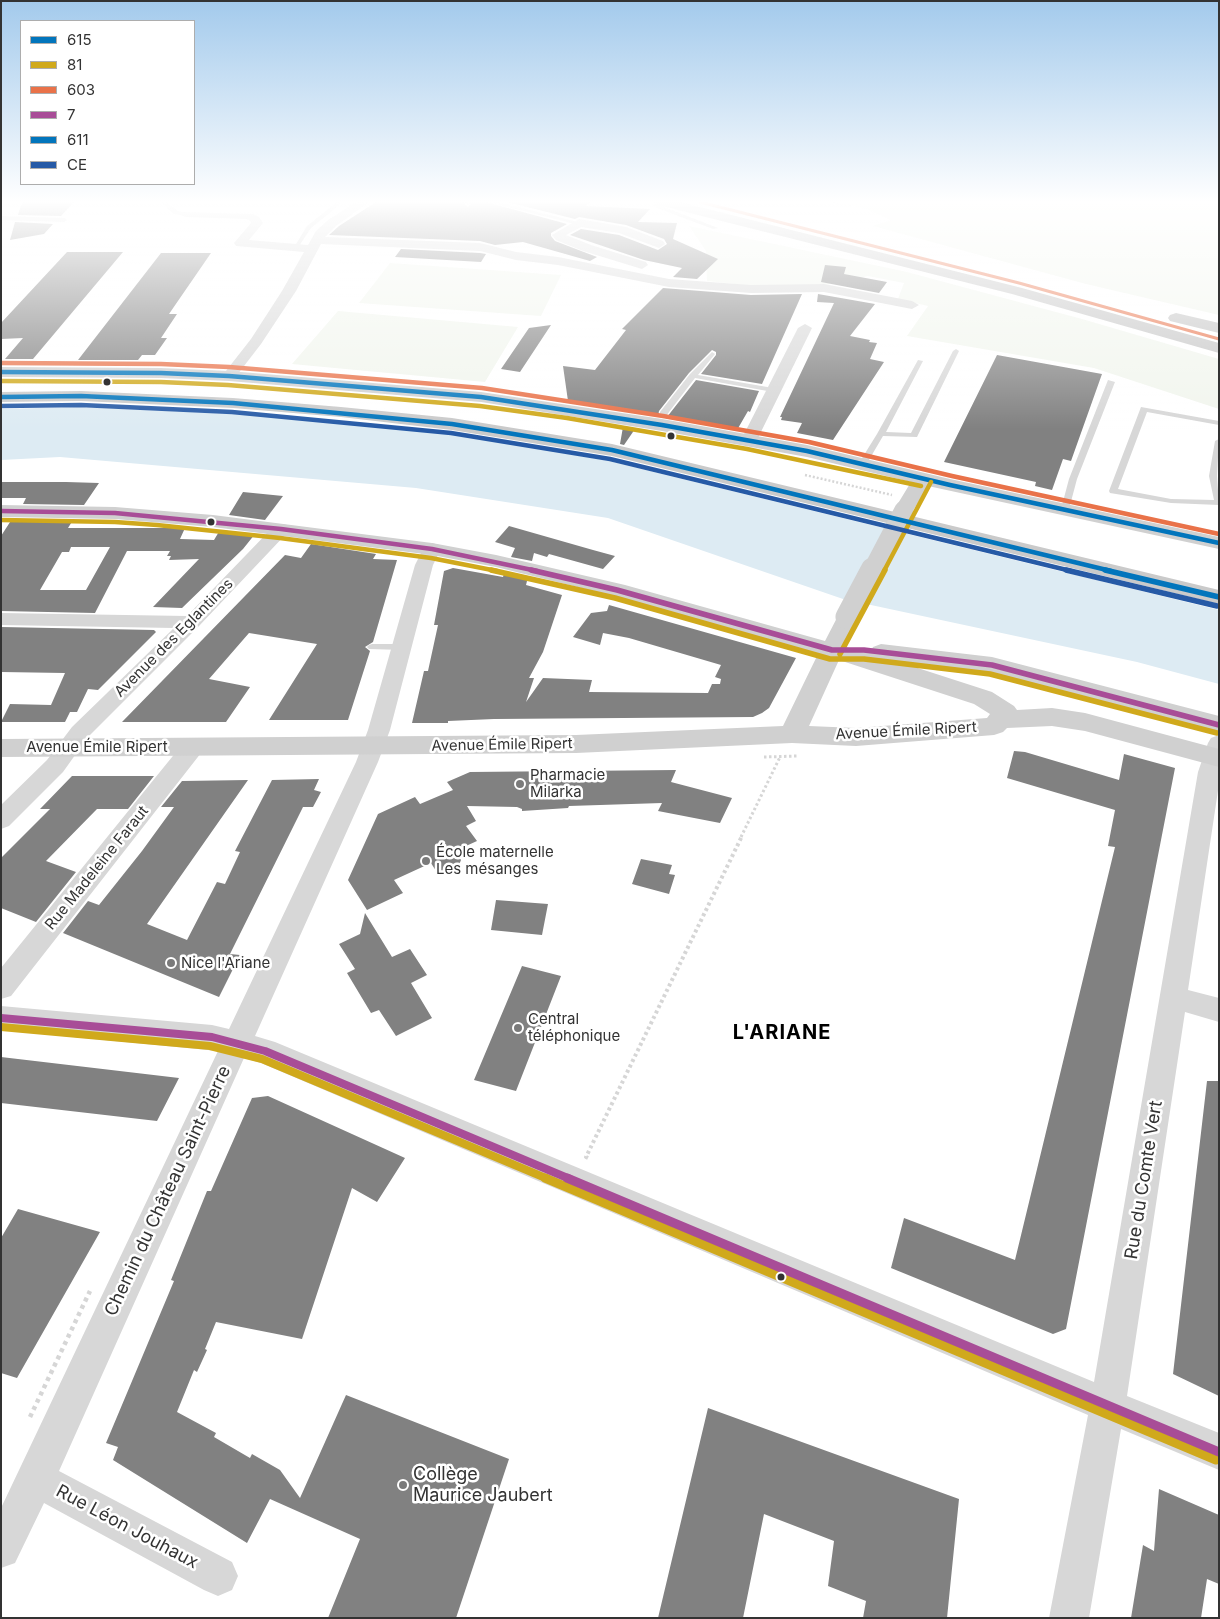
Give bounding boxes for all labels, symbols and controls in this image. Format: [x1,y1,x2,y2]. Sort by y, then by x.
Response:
legend [20,20,195,185]
text: 615 [67,30,92,49]
text: 81 [67,55,82,74]
text: 603 [67,80,95,99]
text: 7 [67,105,76,124]
text: 611 [67,130,89,149]
text: CE [67,155,87,174]
unlabelled marker [102,377,112,387]
unlabelled marker [666,431,676,441]
unlabelled marker [206,517,216,527]
street label: Avenue des Eglantines [111,575,237,701]
street label: Avenue Émile Ripert [835,718,977,744]
street label: Avenue Émile Ripert [431,735,573,755]
street label: Avenue Émile Ripert [26,738,168,756]
place label: Pharmacie Milarka [530,766,605,801]
marker: Pharmacie Milarka [514,778,526,790]
street label: Rue Madeleine Faraut [42,803,152,933]
place label: École maternelle Les mésanges [436,843,554,878]
marker: École maternelle Les mésanges [420,855,432,867]
place label: Nice l'Ariane [181,954,270,972]
marker: Nice l'Ariane [165,957,177,969]
place label: Central téléphonique [528,1010,620,1045]
district label: L'ARIANE [732,1021,832,1045]
marker: Central téléphonique [512,1022,524,1034]
street label: Chemin du Château Saint-Pierre [100,1062,236,1320]
street label: Rue du Comte Vert [1121,1099,1167,1261]
unlabelled marker [776,1272,786,1282]
place label: Collège Maurice Jaubert [413,1464,553,1506]
marker: Collège Maurice Jaubert [397,1479,409,1491]
street label: Rue Léon Jouhaux [52,1480,202,1574]

